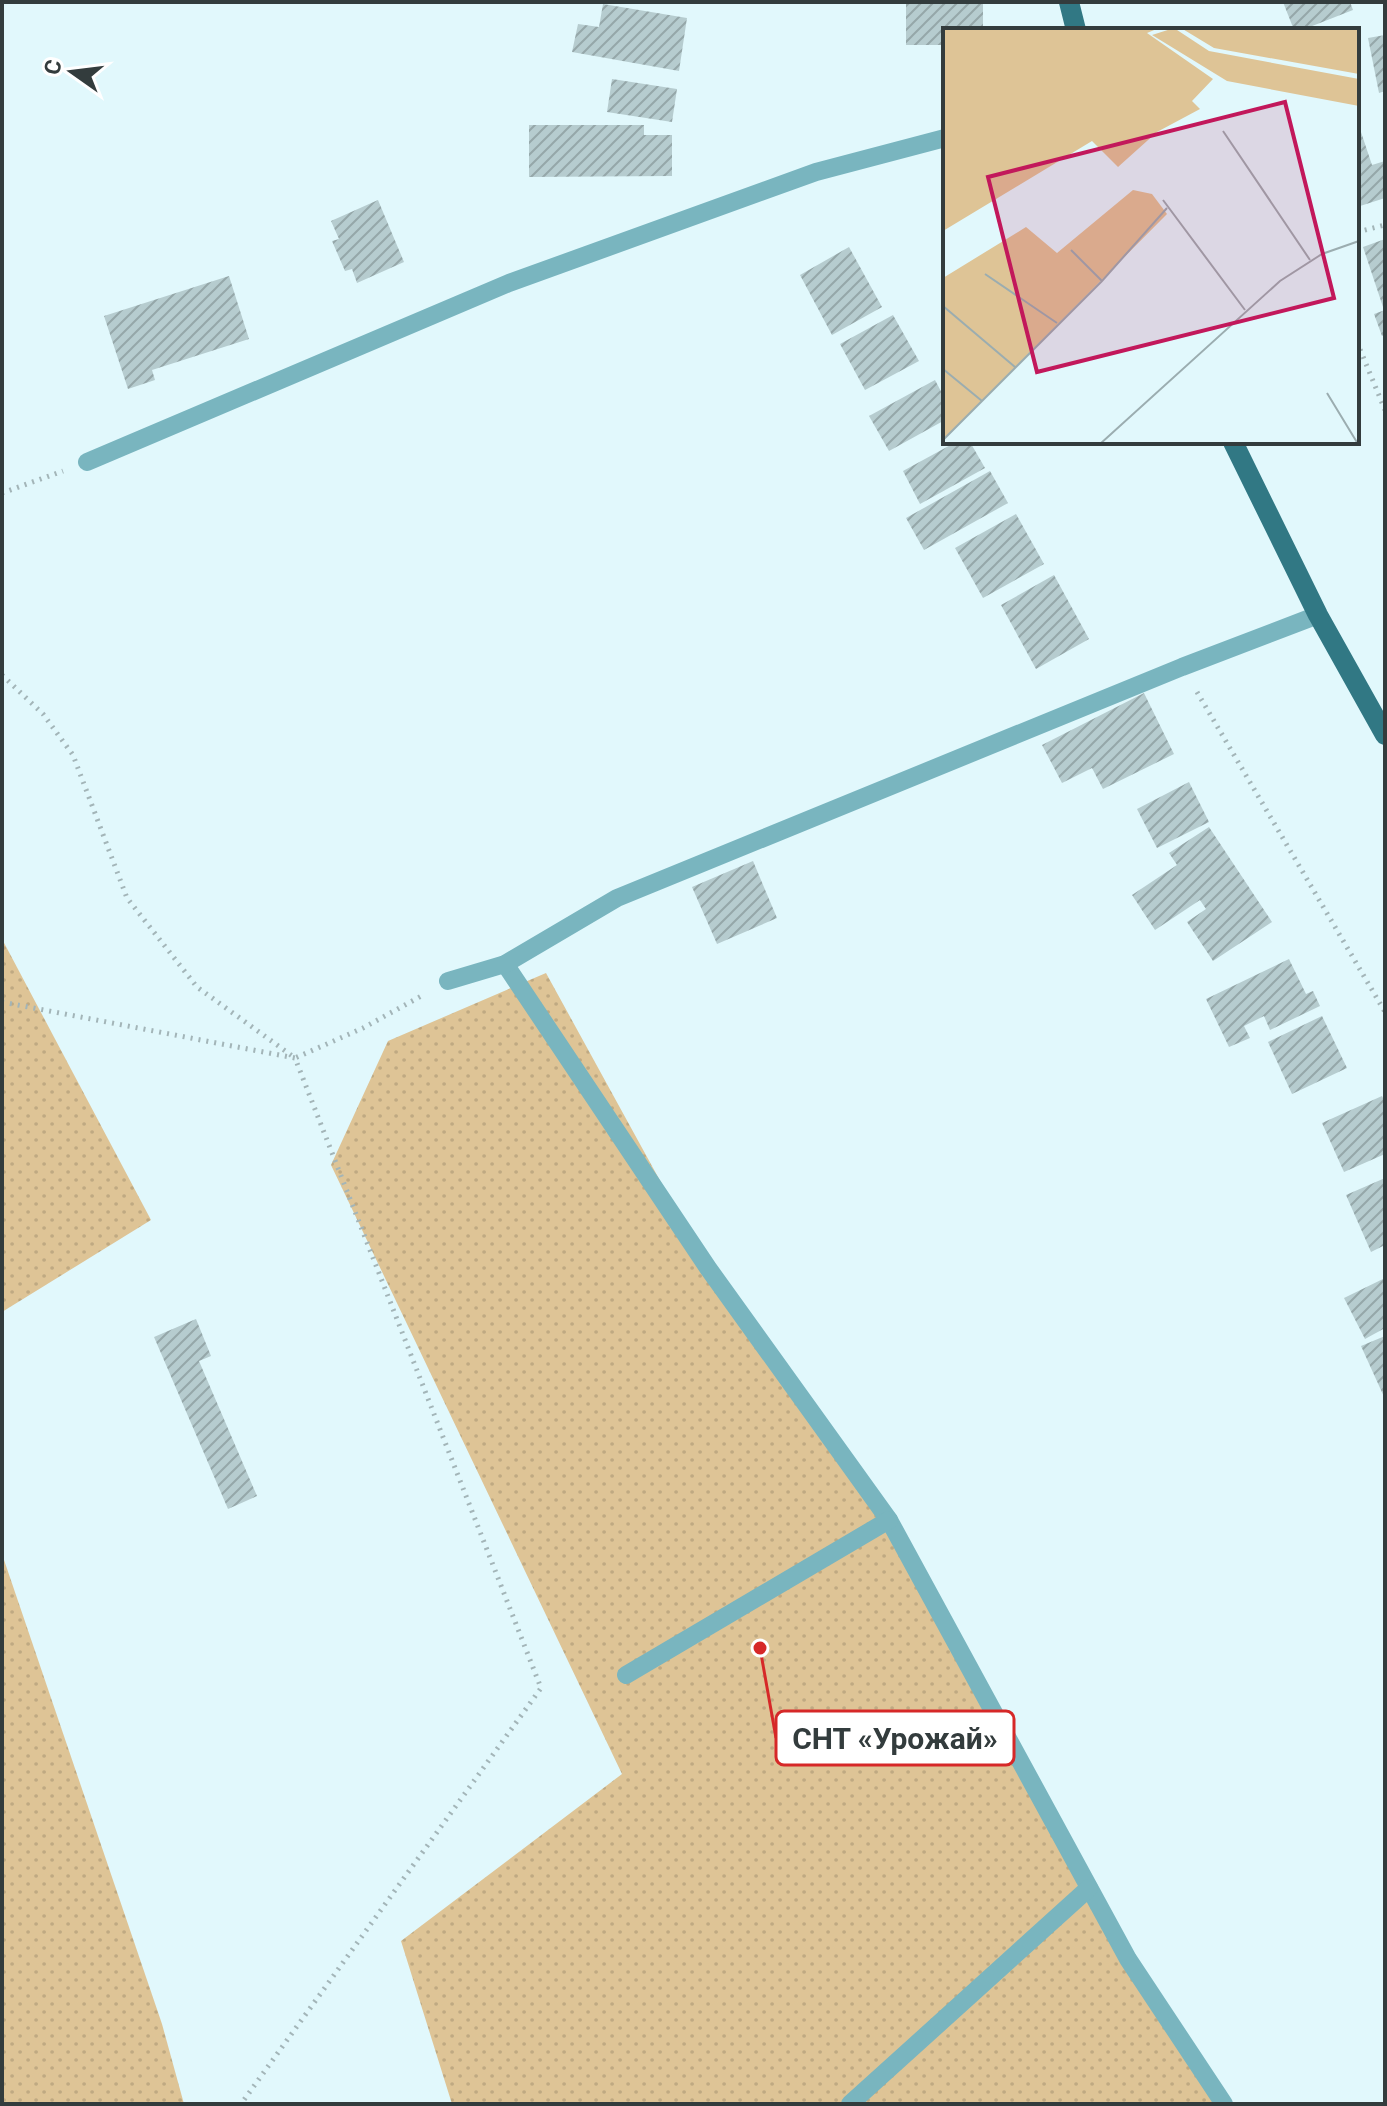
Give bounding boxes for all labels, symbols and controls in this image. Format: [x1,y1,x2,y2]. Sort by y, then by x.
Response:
inset map [943,28,1359,444]
north arrow [32,32,112,112]
text: С [39,57,67,77]
callout: СНТ «Урожай» [776,1711,1014,1765]
text: СНТ «Урожай» [792,1721,998,1756]

